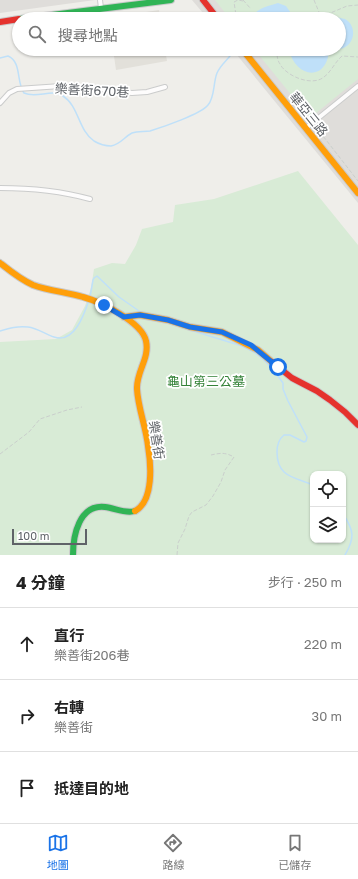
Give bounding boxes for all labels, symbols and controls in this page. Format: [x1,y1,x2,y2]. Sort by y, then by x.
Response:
search box [12,12,346,56]
icon: search [26,23,48,45]
text: 搜尋地點 [58,26,118,44]
street label: 樂善街670巷 [54,80,130,100]
street label: 華亞三路 [286,89,332,139]
route end [95,296,113,314]
route start [269,358,287,376]
park label: 龜山第三公墓 [167,373,245,389]
street label: 樂善街 [146,419,168,461]
map controls [310,471,346,543]
button: locate [310,471,346,507]
button: layers [310,507,346,543]
scale bar [12,527,87,546]
text: 100 m [18,529,49,542]
text: 4 分鐘 [16,572,65,593]
text: 步行 · 250 m [268,574,342,590]
text: 直行 [54,626,84,644]
icon: ahead [16,633,38,655]
text: 220 m [304,636,342,652]
text: 樂善街206巷 [54,647,129,663]
text: 右轉 [54,698,84,716]
icon: right [16,705,38,727]
text: 30 m [312,708,342,724]
text: 樂善街 [54,719,93,735]
icon: arrive [16,777,38,799]
text: 抵達目的地 [54,779,129,797]
tab: 地圖 [47,832,69,872]
tab: 路線 [162,832,184,872]
tab: 已儲存 [278,832,311,872]

